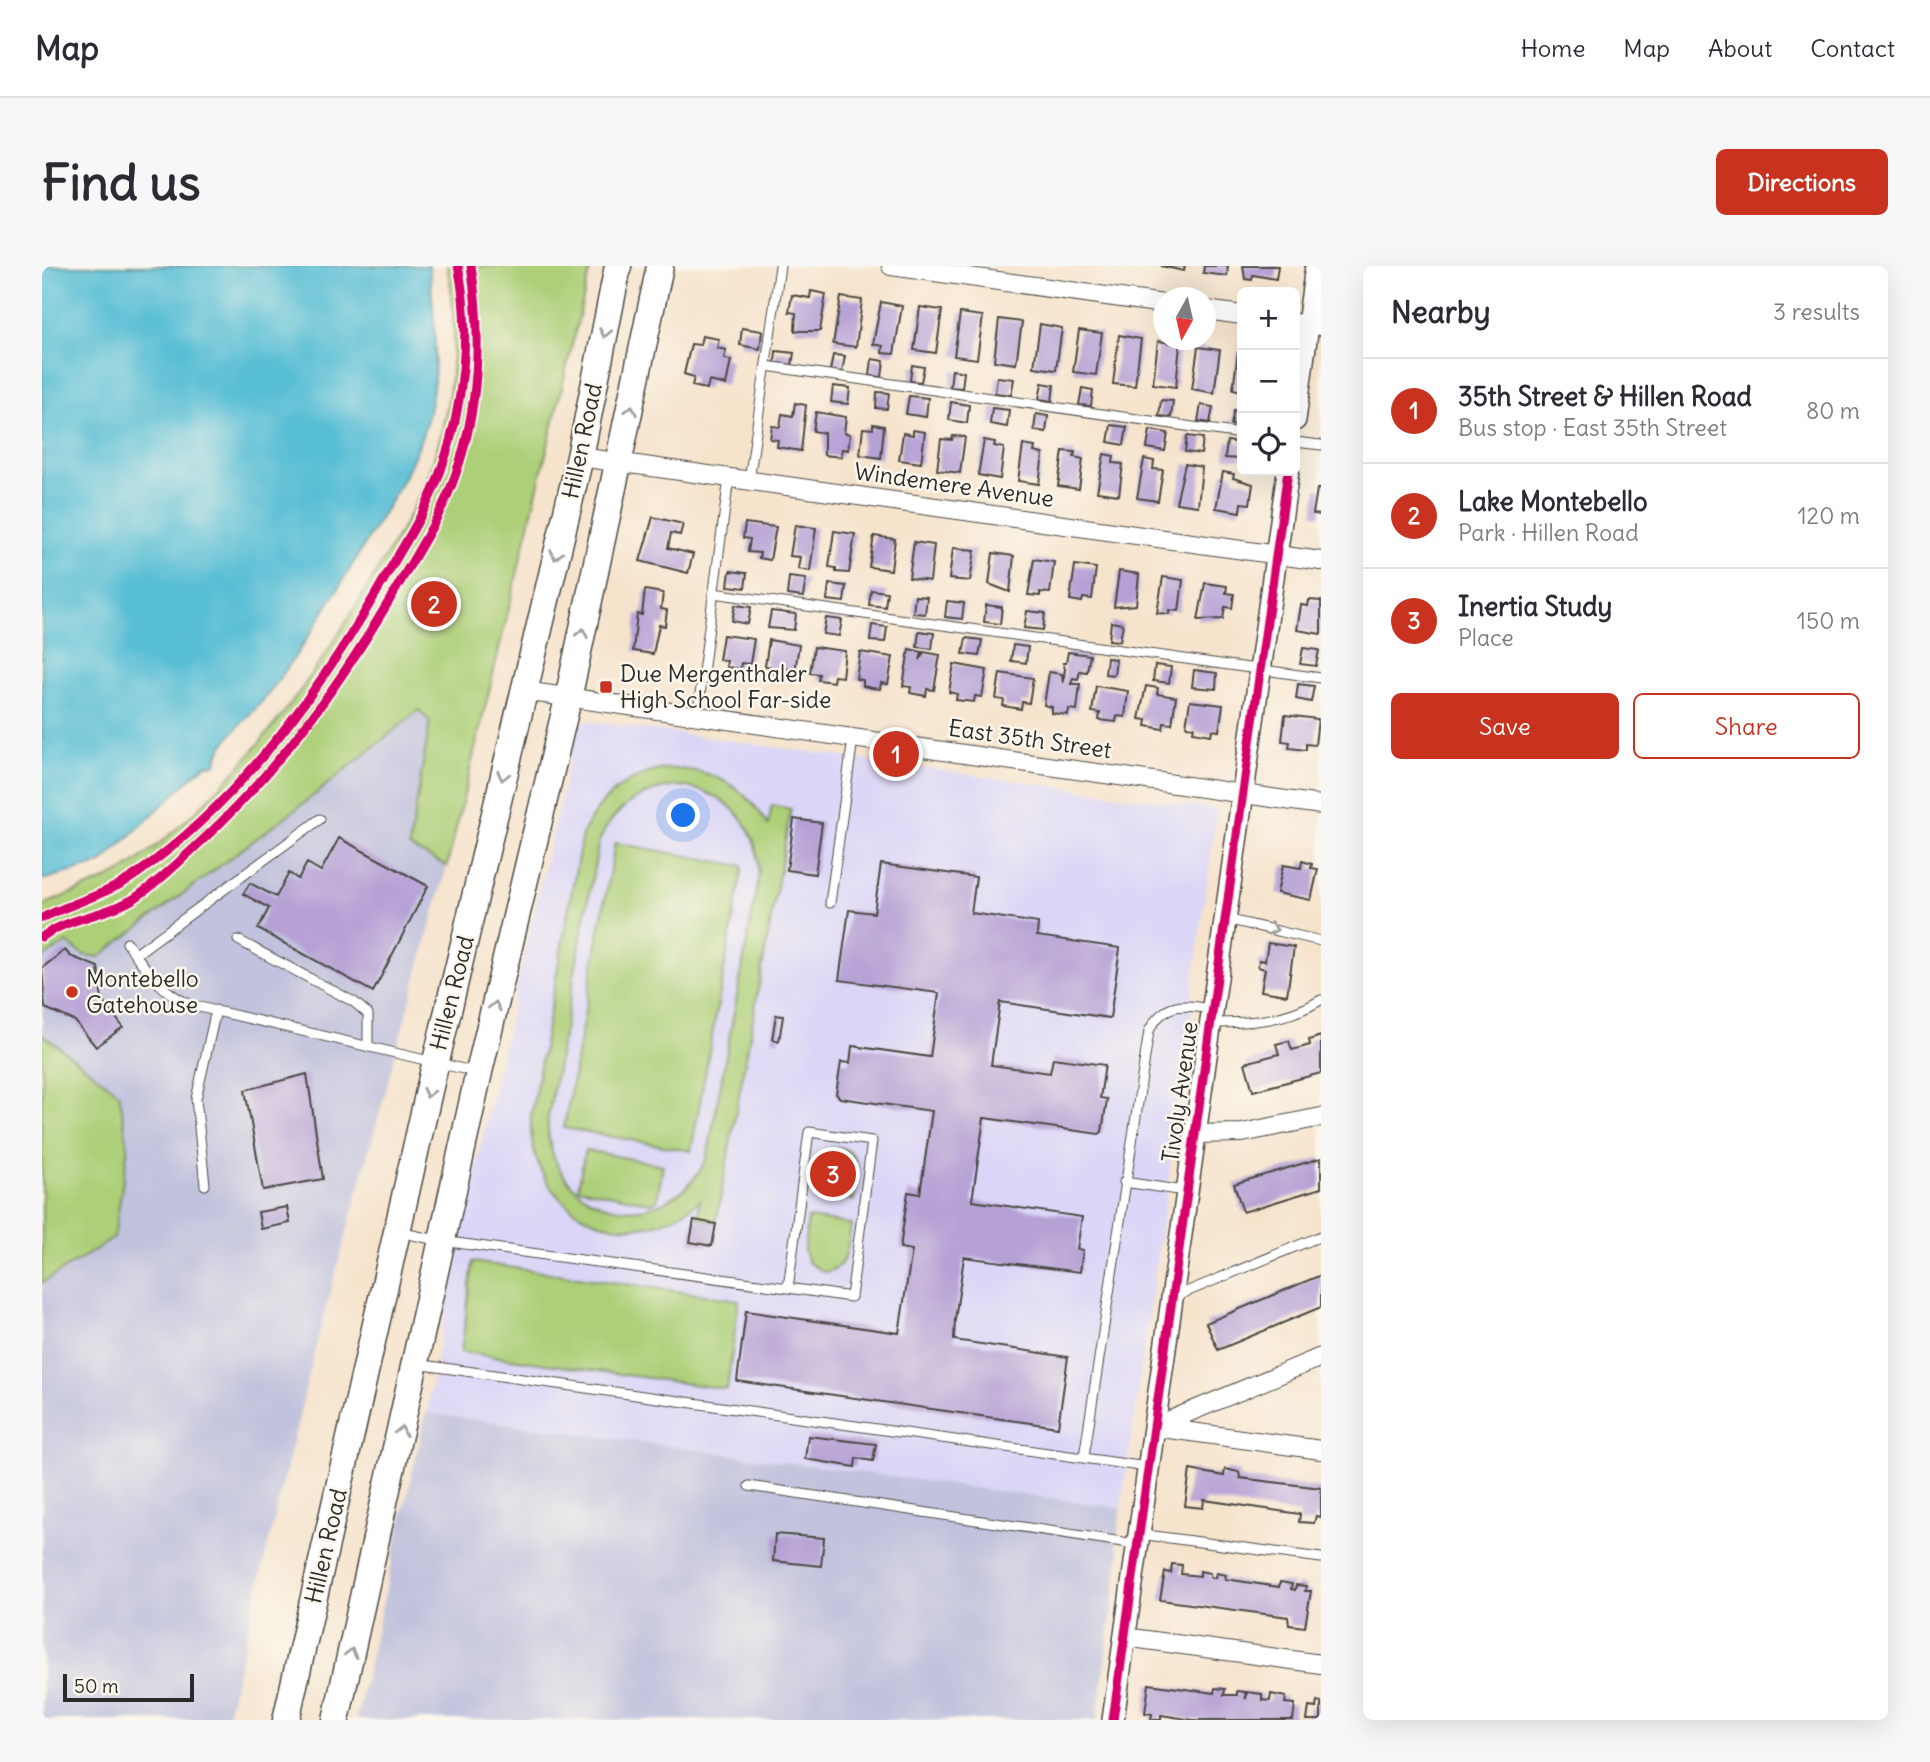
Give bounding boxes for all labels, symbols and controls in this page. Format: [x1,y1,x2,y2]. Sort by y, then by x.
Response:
text: Map [35,27,99,69]
text: Home [1521,33,1585,63]
text: Map [1623,33,1670,63]
text: About [1708,33,1772,63]
text: Contact [1810,33,1895,63]
button: Directions [1716,149,1888,215]
text: Find us [42,152,200,213]
north arrow [1153,287,1216,350]
map controls [1237,287,1300,476]
button: + [1237,287,1300,350]
text: Nearby [1391,293,1491,331]
text: 3 results [1773,297,1860,326]
one-way arrow [598,327,613,339]
button: − [1237,350,1300,413]
text: 35th Street & Hillen Road [1458,380,1752,413]
street label: Hillen Road [555,381,608,501]
text: 1 [1409,396,1419,425]
text: 80 m [1806,396,1860,425]
one-way arrow [622,404,637,416]
button: locate [1237,413,1300,476]
text: Bus stop · East 35th Street [1458,413,1727,442]
street label: Windemere Avenue [852,456,1056,513]
text: Lake Montebello [1458,485,1648,518]
text: 2 [1408,501,1420,530]
text: 120 m [1797,501,1860,530]
text: Park · Hillen Road [1458,518,1639,547]
one-way arrow [550,549,565,561]
pin: 2 [411,578,457,630]
text: Inertia Study [1458,590,1612,623]
text: 3 [1407,606,1421,635]
text: 150 m [1797,606,1860,635]
text: Place [1458,623,1514,652]
one-way arrow [574,627,589,639]
place label: Due Mergenthaler High School Far-side [620,659,831,714]
marker: Due Mergenthaler High School Far-side [598,679,614,695]
button: Save [1391,693,1619,759]
button: Share [1633,693,1860,759]
street label: East 35th Street [947,713,1114,764]
pin: 1 [873,728,919,780]
one-way arrow [497,770,512,782]
your location [666,798,700,832]
one-way arrow [1267,921,1279,936]
street label: Hillen Road [423,933,480,1053]
place label: Montebello Gatehouse [86,964,199,1019]
marker: Montebello Gatehouse [64,984,80,1000]
one-way arrow [486,1000,501,1012]
street label: Tivoly Avenue [1155,1020,1204,1164]
one-way arrow [422,1087,436,1099]
pin: 3 [810,1148,856,1200]
one-way arrow [393,1425,407,1437]
street label: Hillen Road [298,1486,353,1606]
one-way arrow [343,1647,358,1659]
scale bar [63,1671,194,1703]
text: 50 m [74,1674,119,1698]

